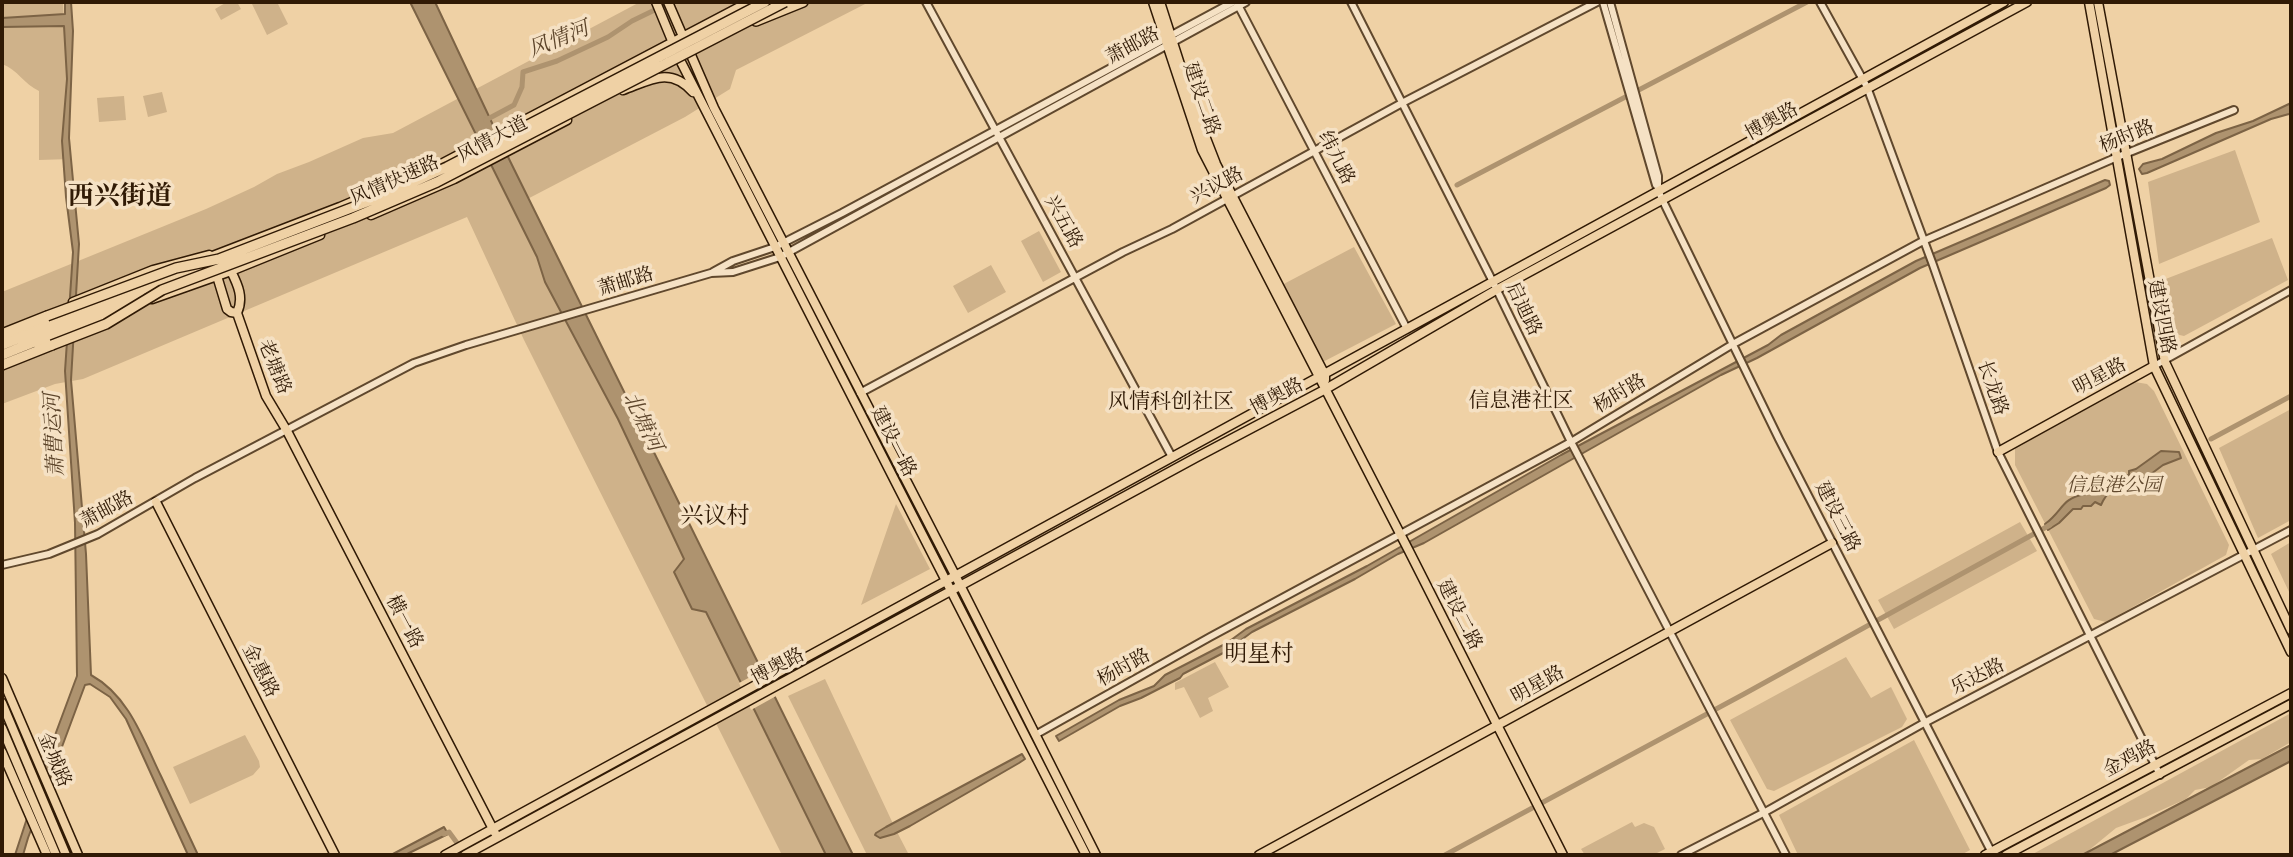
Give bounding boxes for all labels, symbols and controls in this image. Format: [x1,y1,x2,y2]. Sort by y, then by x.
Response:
water label: 风情河 [525,17,593,63]
street label: 萧邮路 [1102,23,1164,69]
street label: 建设二路 [1178,59,1224,139]
street label: 博奥路 [1742,98,1802,146]
street label: 风情大道 [454,112,532,168]
street label: 杨时路 [2096,116,2158,158]
street label: 纬九路 [1313,127,1359,189]
street label: 风情快速路 [347,151,443,211]
street label: 兴议路 [1186,163,1248,209]
district label: 西兴街道 [68,181,172,213]
street label: 兴五路 [1039,192,1087,252]
street label: 萧邮路 [595,263,657,301]
street label: 启迪路 [1500,278,1546,340]
street label: 建设四路 [2143,278,2179,356]
street label: 老塘路 [253,336,295,398]
street label: 明星路 [2069,354,2131,400]
street label: 长龙路 [1972,357,2012,419]
street label: 杨时路 [1590,370,1650,418]
street label: 博奥路 [1246,374,1308,420]
water label: 北塘河 [617,388,667,456]
district label: 信息港社区 [1469,388,1573,414]
district label: 风情科创社区 [1108,389,1234,415]
water label: 萧曹运河 [40,392,70,478]
street label: 建设一路 [866,403,920,481]
park label: 信息港公园 [2067,475,2161,497]
street label: 建设三路 [1810,478,1864,556]
street label: 萧邮路 [76,487,138,533]
district label: 兴议村 [681,503,749,531]
street label: 建设二路 [1432,576,1486,654]
street label: 横一路 [381,591,427,653]
street label: 金惠路 [237,640,283,702]
district label: 明星村 [1225,641,1293,669]
street label: 博奥路 [747,644,809,690]
street label: 杨时路 [1094,644,1154,692]
street label: 乐达路 [1947,654,2009,700]
street label: 明星路 [1508,661,1568,709]
street label: 金城路 [32,729,76,791]
street label: 金鸡路 [2099,736,2161,782]

